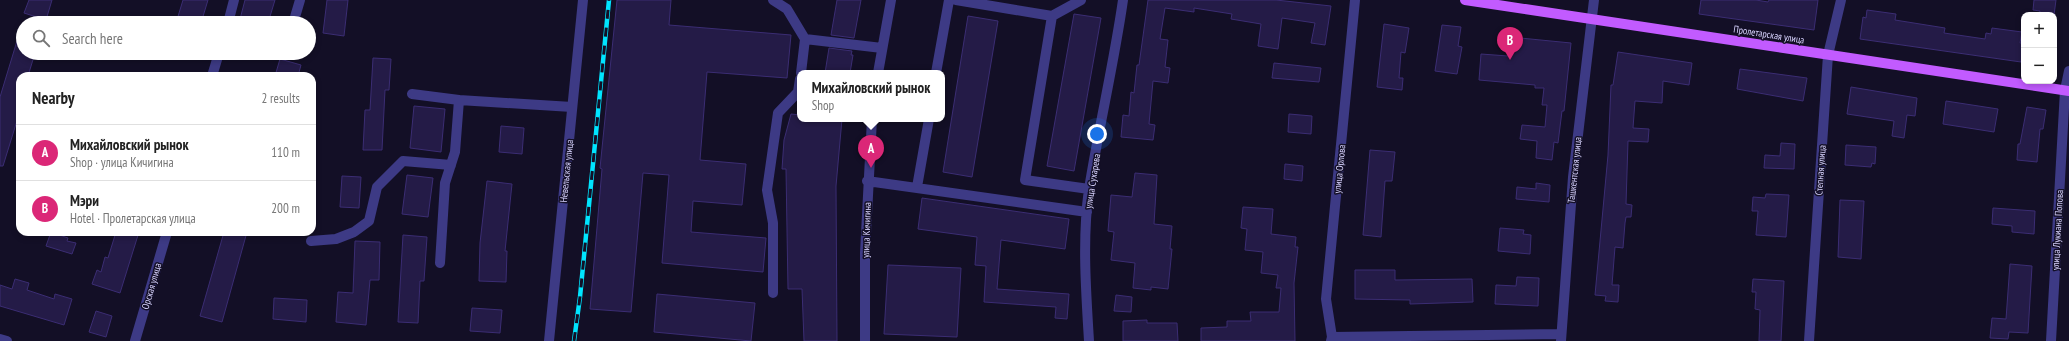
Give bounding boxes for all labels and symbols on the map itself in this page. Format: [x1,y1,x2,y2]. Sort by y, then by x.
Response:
street label: Пролетарская улица [1733,22,1805,47]
pin: B [1497,27,1523,60]
your location [1087,124,1107,144]
pin: A [858,135,884,168]
street label: Ташкентская улица [1565,136,1584,204]
street label: Невельская улица [557,139,576,203]
street label: улица Орлова [1330,144,1349,194]
street label: Степная улица [1812,144,1829,196]
street label: улица Сухарева [1082,153,1103,210]
street label: улица Лукиана Попова [2049,190,2066,270]
street label: улица Кичигина [859,202,874,258]
street label: Орская улица [139,261,164,311]

